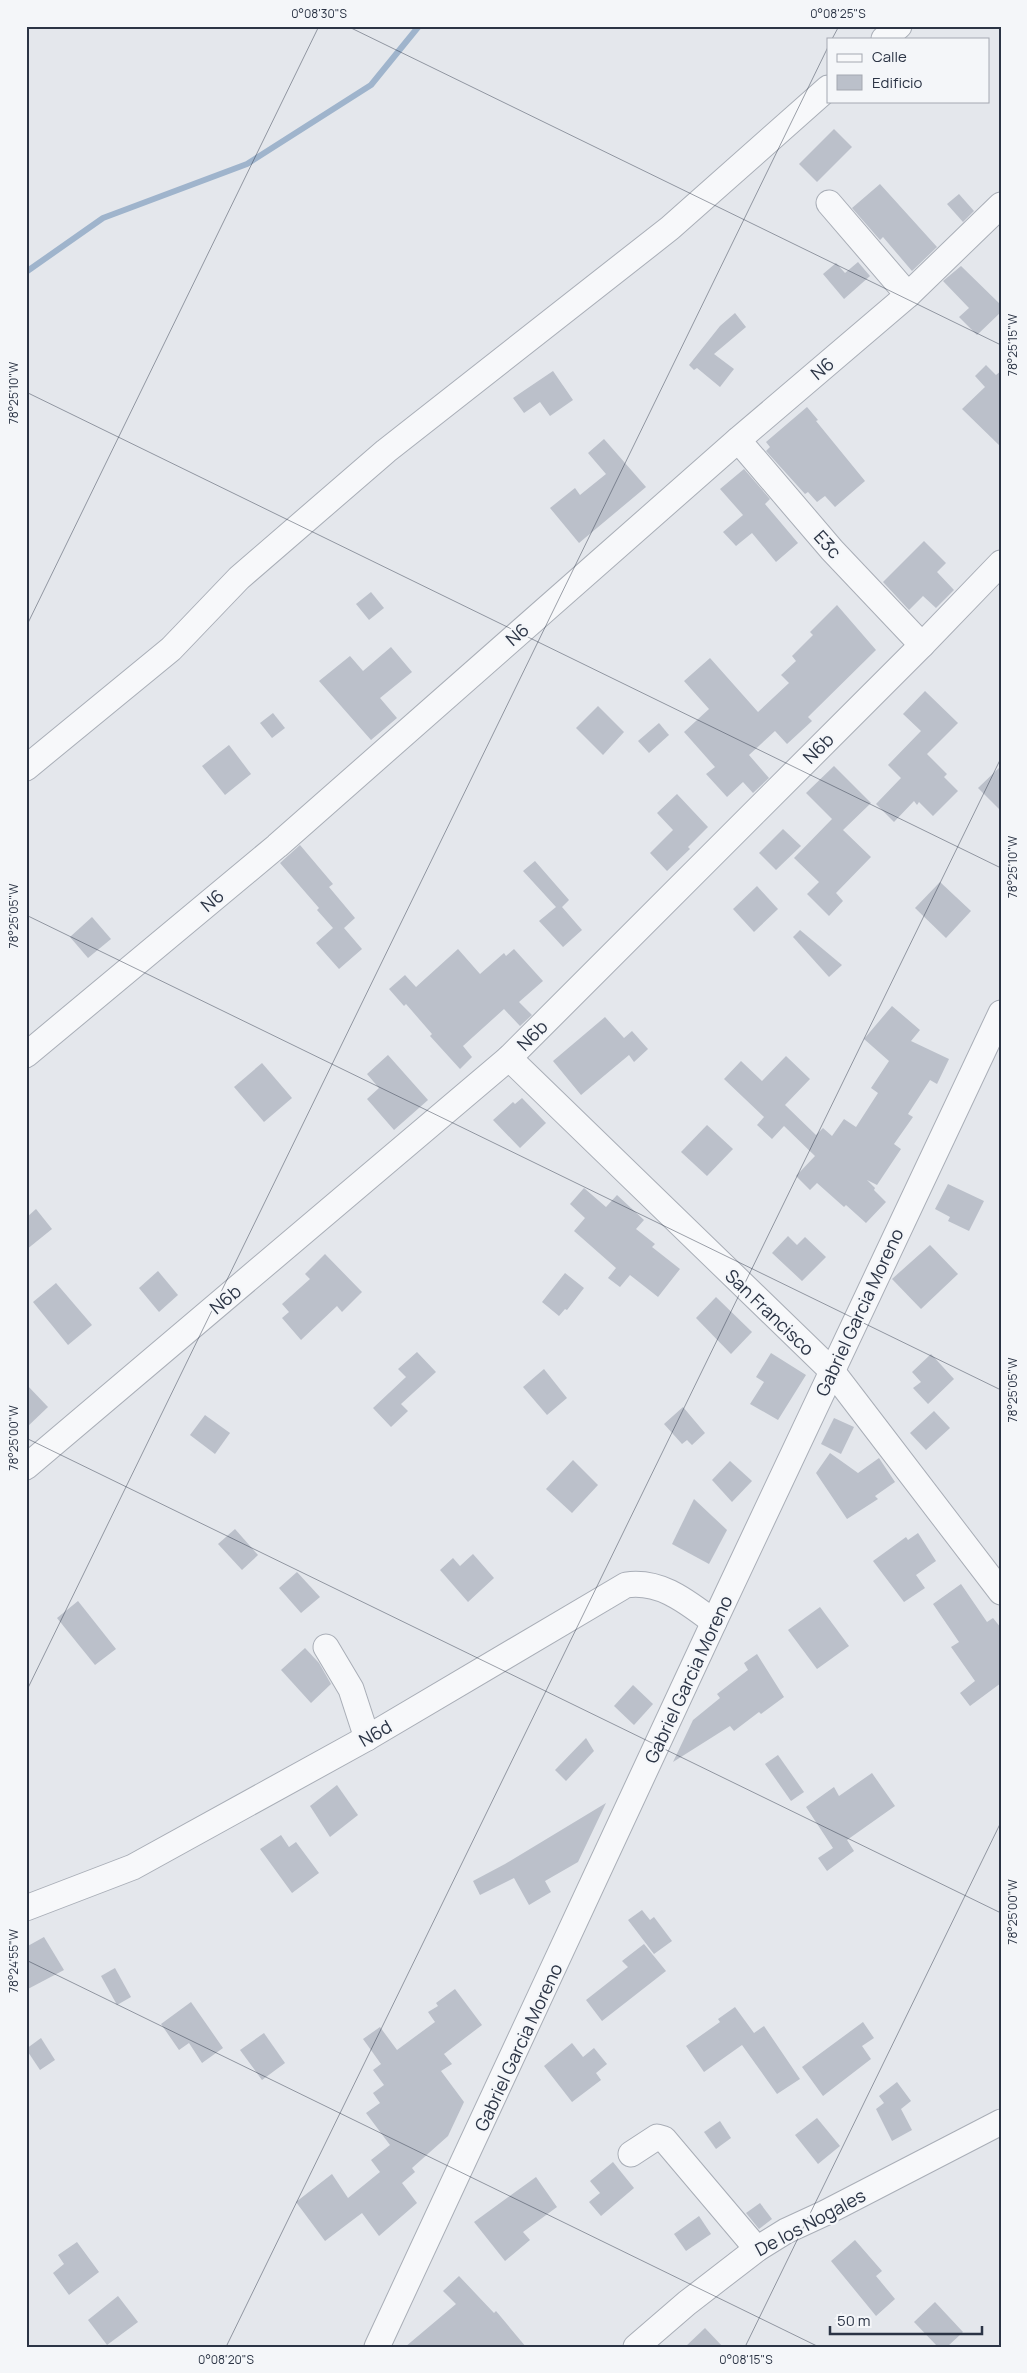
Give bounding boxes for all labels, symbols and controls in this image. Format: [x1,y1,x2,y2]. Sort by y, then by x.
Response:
text: 0°08'30"S [291,5,347,22]
text: 0°08'25"S [810,5,866,22]
legend [827,38,990,102]
text: Calle [872,46,907,67]
text: Edificio [872,72,923,93]
text: 78°25'15"W [1004,313,1021,376]
street label: N6 [805,351,839,385]
text: 78°25'10"W [5,361,22,424]
street label: E3c [809,525,847,563]
street label: N6 [500,617,534,651]
street label: N6b [797,727,839,769]
text: 78°25'10"W [1004,835,1021,898]
text: 78°25'05"W [5,883,22,948]
street label: N6 [195,883,229,917]
street label: N6b [511,1014,553,1056]
street label: Gabriel Garcia Moreno [810,1224,908,1400]
street label: San Francisco [720,1263,820,1361]
street label: N6b [204,1279,246,1319]
text: 78°25'05"W [1004,1357,1021,1422]
text: 78°25'00"W [5,1405,22,1471]
street label: Gabriel Garcia Moreno [639,1591,737,1767]
street label: N6d [354,1714,396,1752]
text: 78°25'00"W [1004,1879,1021,1945]
text: 78°24'55"W [5,1928,22,1993]
street label: Gabriel Garcia Moreno [469,1959,567,2135]
street label: De los Nogales [751,2183,869,2261]
scale bar [830,2303,982,2335]
text: 50 m [837,2310,871,2331]
text: 0°08'20"S [198,2351,254,2368]
text: 0°08'15"S [719,2351,773,2368]

